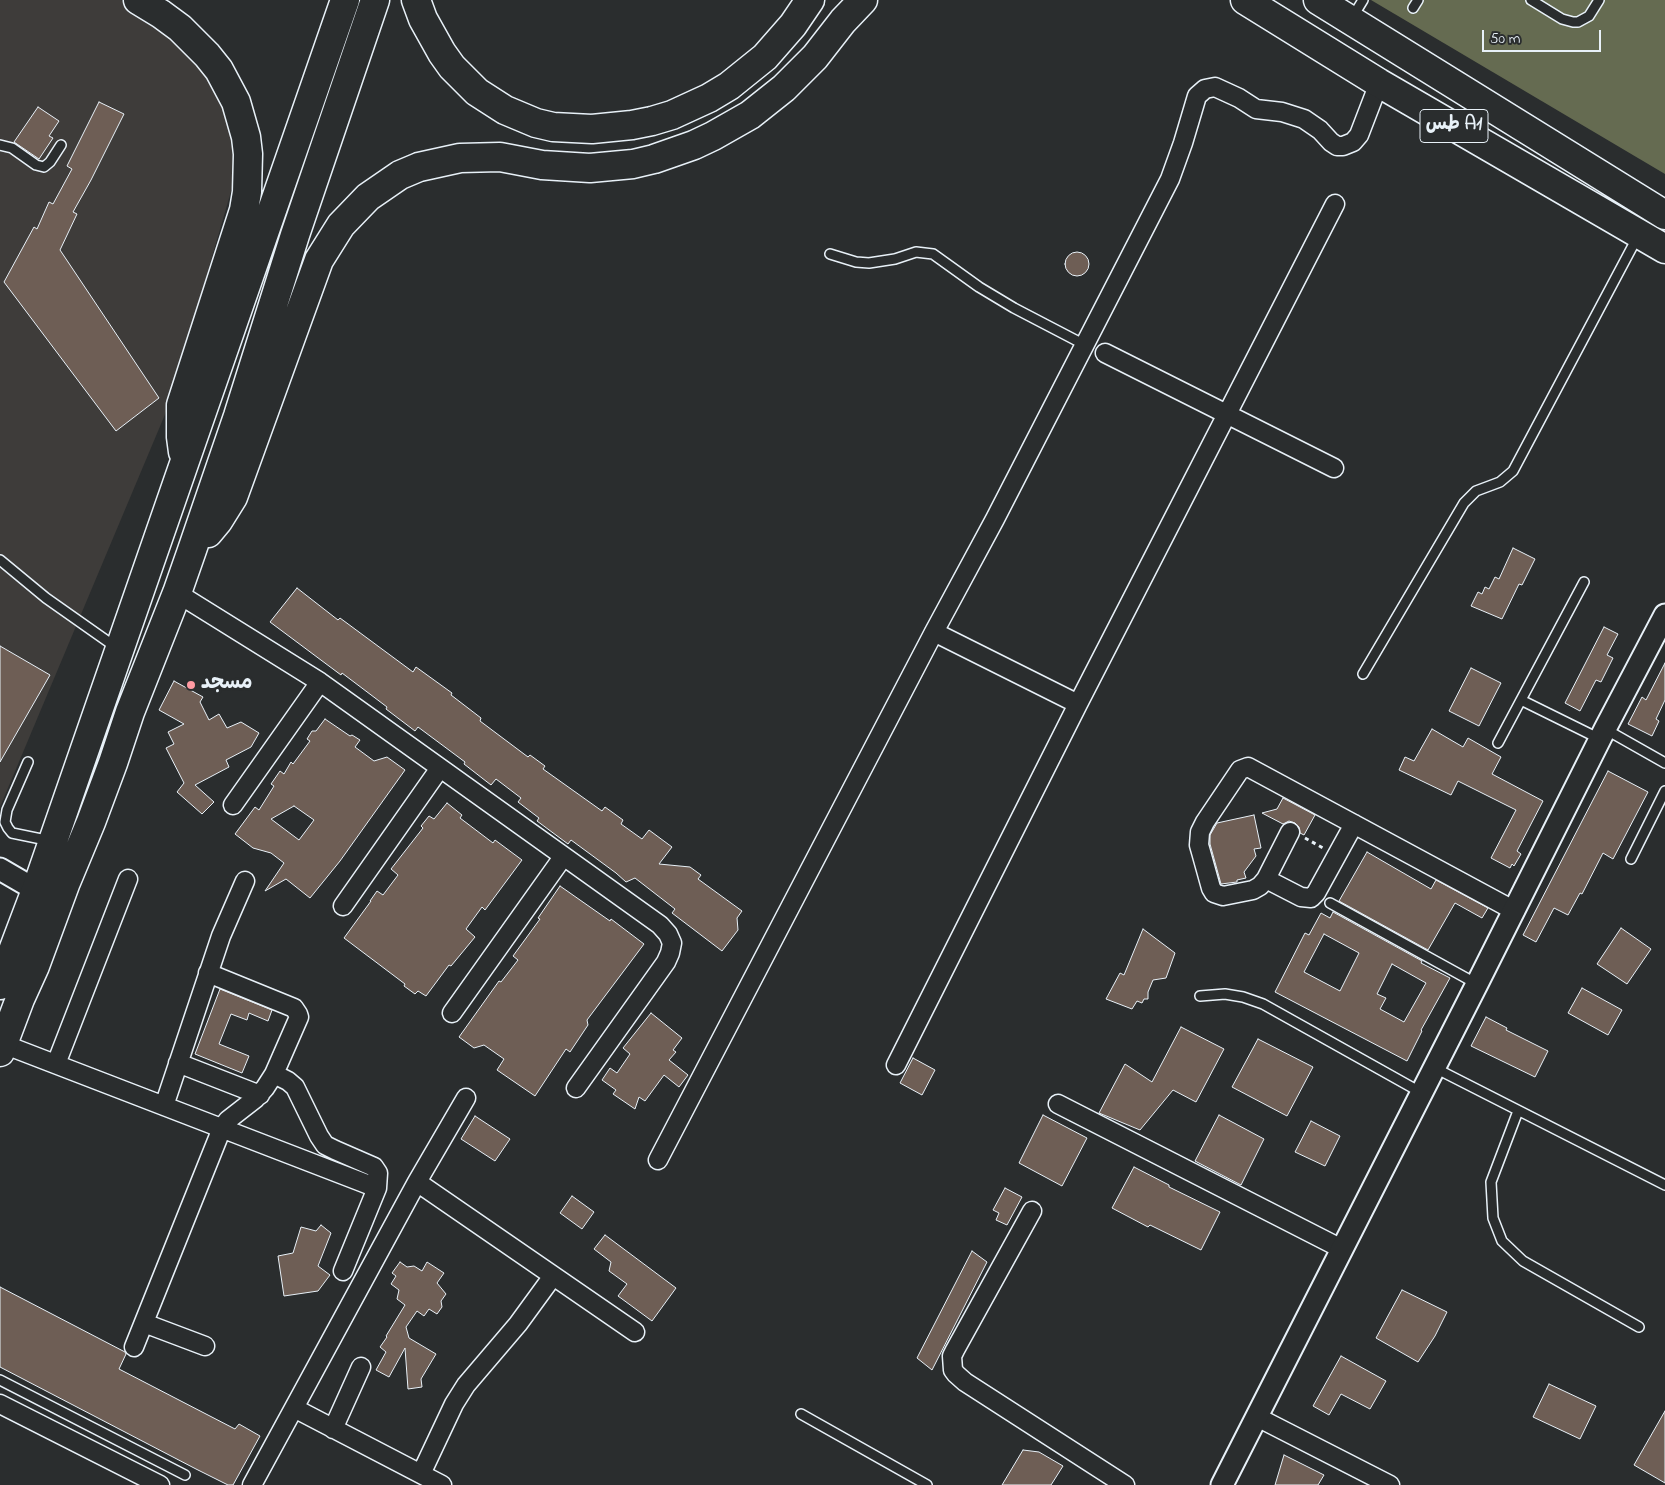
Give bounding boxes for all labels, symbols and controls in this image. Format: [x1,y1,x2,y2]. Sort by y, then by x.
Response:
scale bar [1485,20,1604,52]
text: 50 m [1490,28,1520,50]
road number: طس A1 [1420,110,1488,142]
place label: مسجد [201,673,252,697]
marker: مسجد [185,679,197,691]

